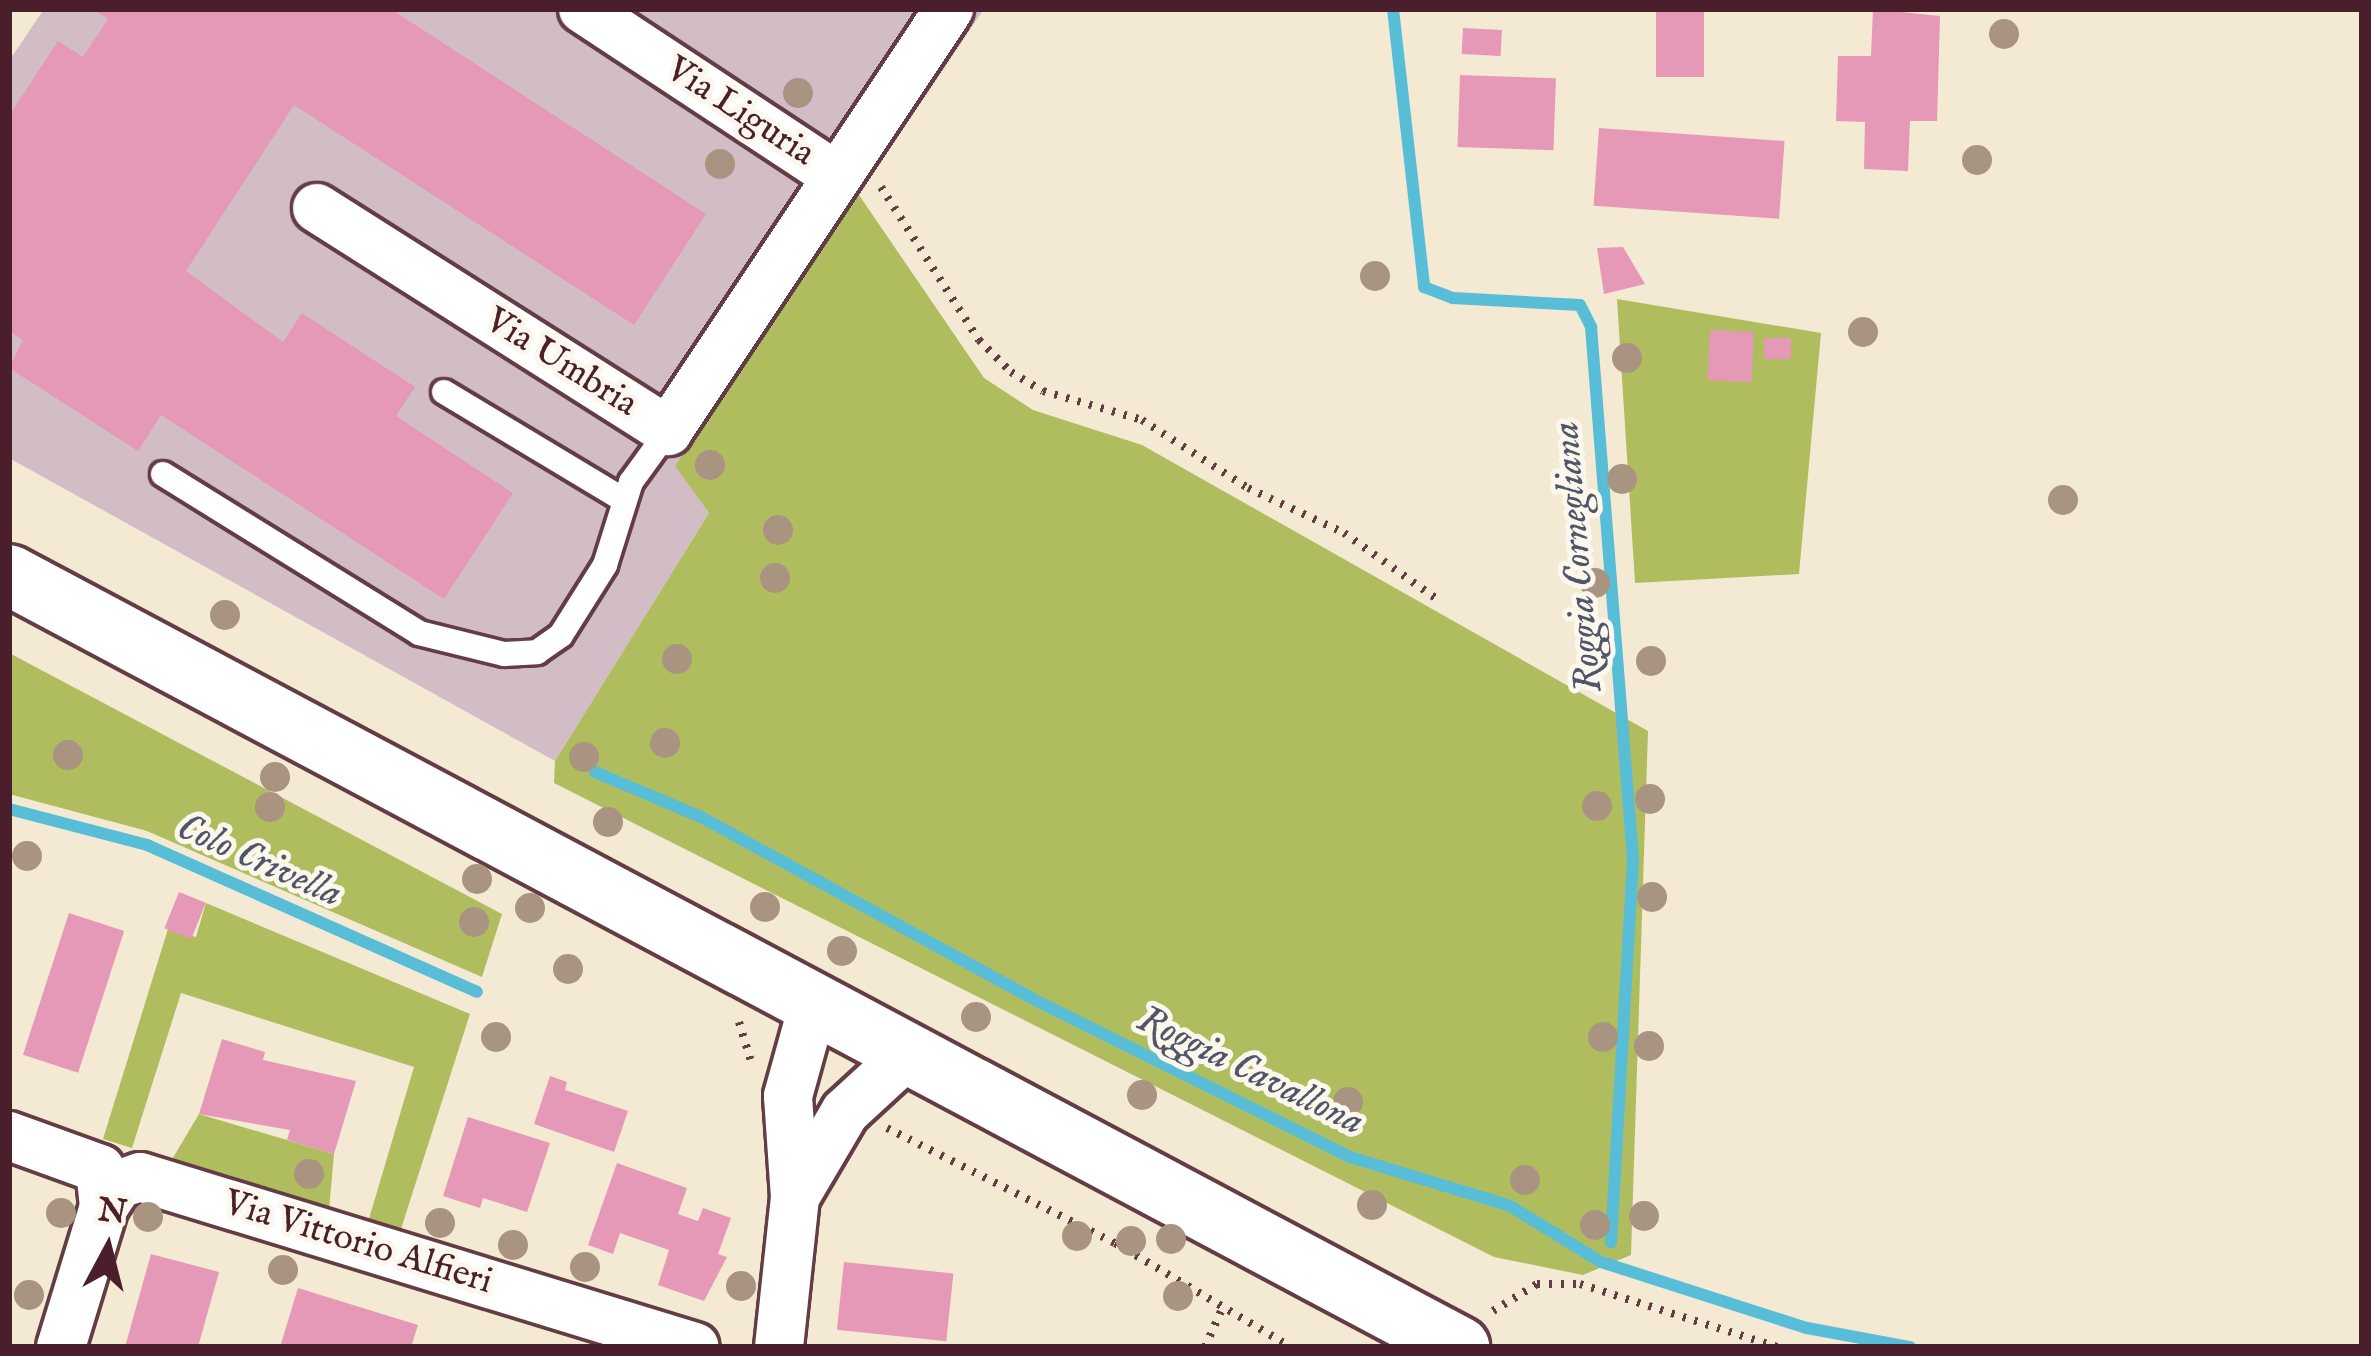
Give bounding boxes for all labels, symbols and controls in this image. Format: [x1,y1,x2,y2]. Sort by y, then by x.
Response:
street label: Via Liguria [658,48,822,176]
street label: Via Umbria [477,299,645,427]
water label: Roggia Cornegliana [1544,420,1614,694]
water label: Colo Crivella [169,805,349,919]
water label: Roggia Cavallona [1129,997,1371,1147]
street label: Via Vittorio Alfieri [219,1182,497,1304]
north arrow [48,1188,168,1308]
text: N [96,1190,129,1235]

